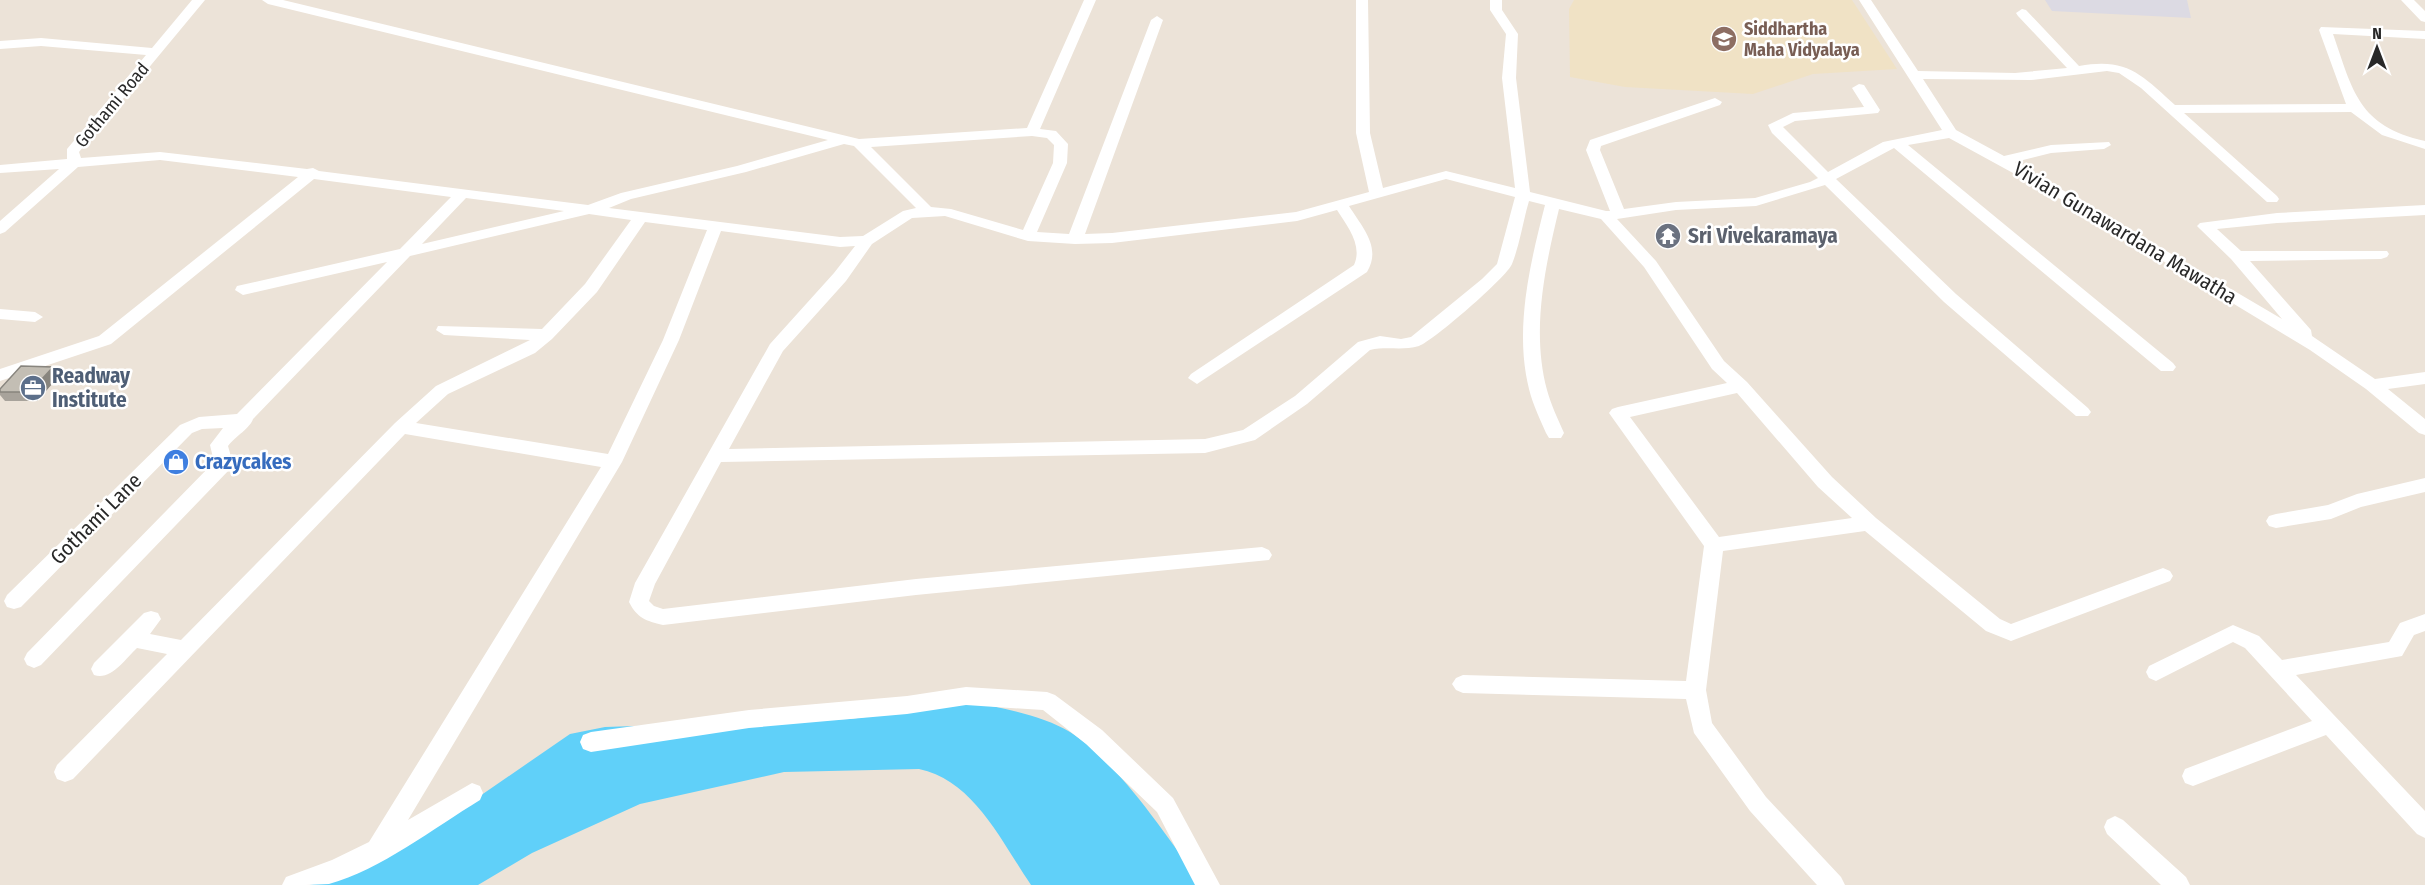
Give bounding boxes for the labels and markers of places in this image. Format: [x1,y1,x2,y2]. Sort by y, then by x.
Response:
place label: Siddhartha Maha Vidyalaya [1744,18,1860,61]
school or university icon: Siddhartha Maha Vidyalaya [1709,24,1739,54]
temple icon: Sri Vivekaramaya [1653,221,1683,251]
place label: Sri Vivekaramaya [1688,223,1838,249]
place label: Readway Institute [52,363,131,413]
office icon: Readway Institute [18,373,48,403]
shop icon: Crazycakes [161,447,191,477]
place label: Crazycakes [195,449,292,475]

